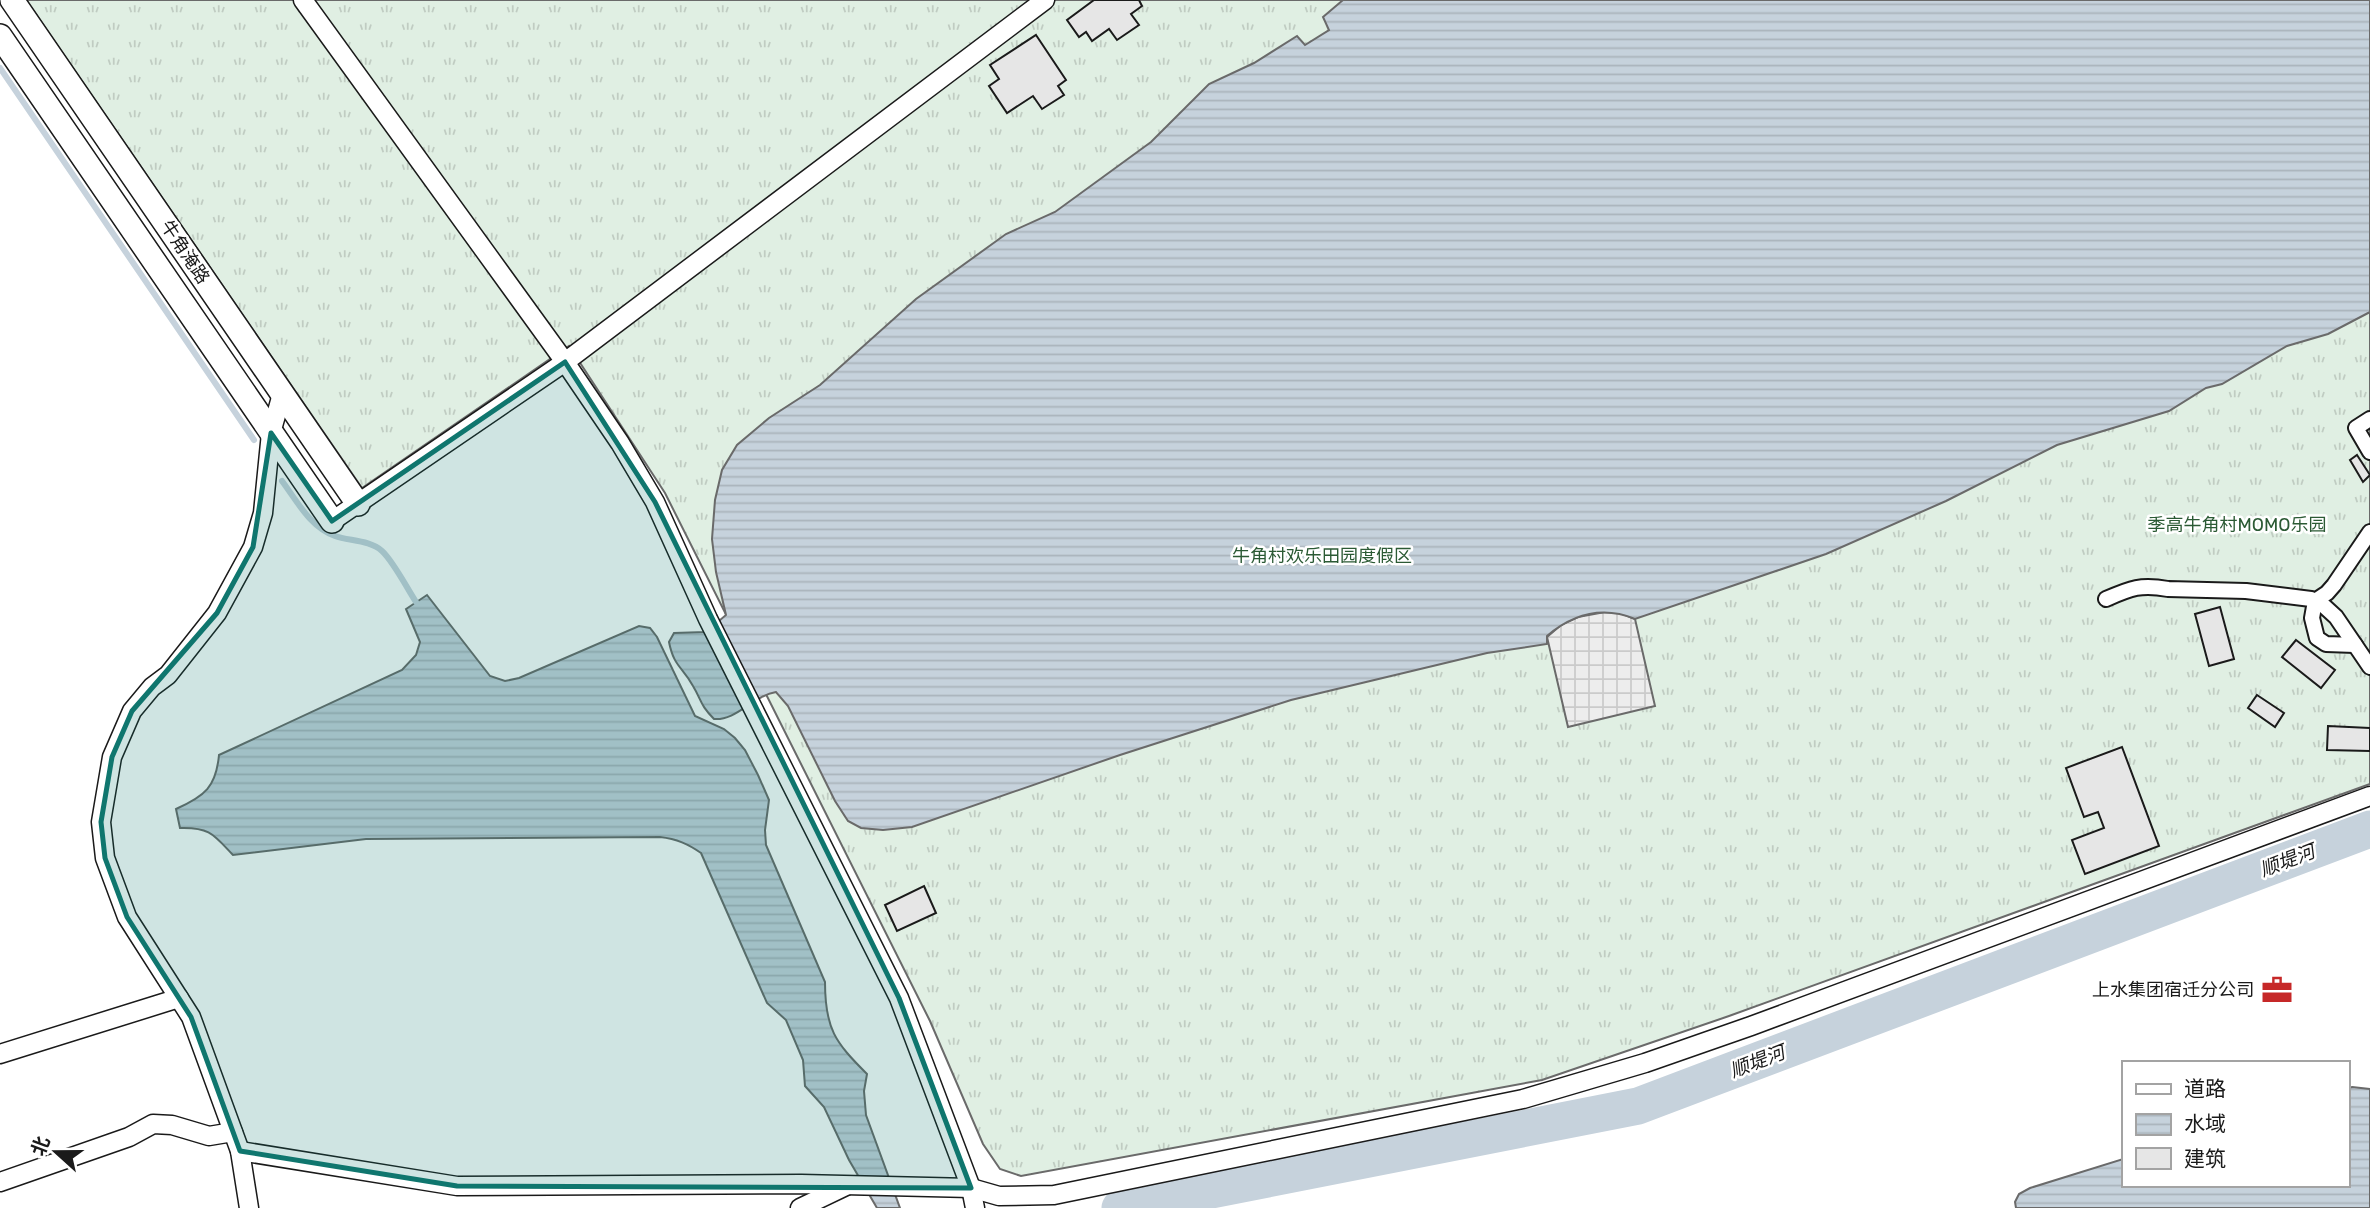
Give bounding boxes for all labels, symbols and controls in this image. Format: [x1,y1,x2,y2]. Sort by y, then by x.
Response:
street label: 牛角淹路 [156,216,214,288]
park label: 季高牛角村MOMO乐园 [2148,514,2326,536]
park label: 牛角村欢乐田园度假区 [1232,545,1412,567]
water label: 顺堤河 [2256,838,2322,881]
office icon: 上水集团宿迁分公司 [2260,973,2294,1007]
place label: 上水集团宿迁分公司 [2092,979,2254,1001]
water label: 顺堤河 [1726,1039,1792,1082]
legend [2122,1061,2349,1187]
text: 道路 [2184,1076,2226,1101]
text: 水域 [2184,1111,2226,1136]
north arrow [21,1117,91,1187]
text: 北 [26,1133,55,1159]
text: 建筑 [2184,1146,2226,1171]

